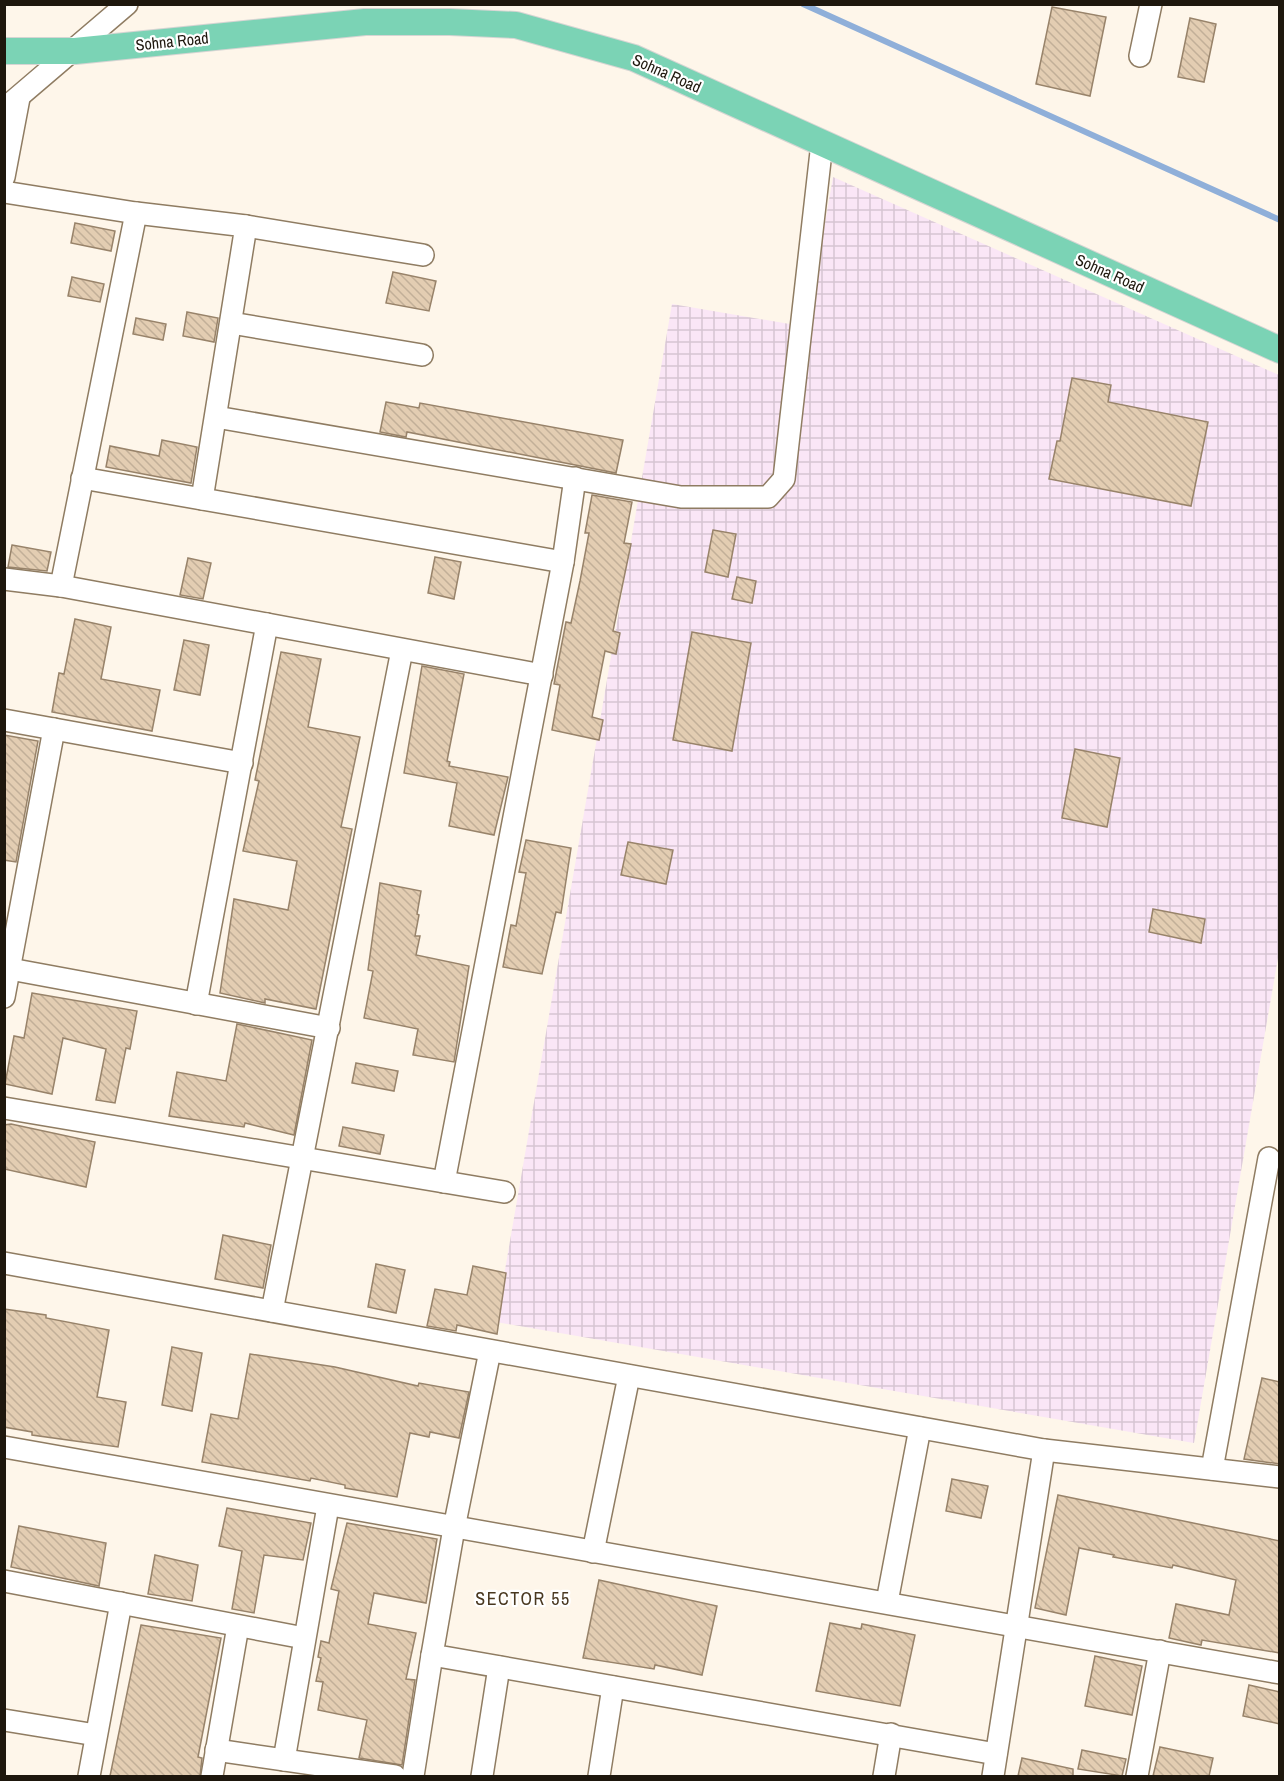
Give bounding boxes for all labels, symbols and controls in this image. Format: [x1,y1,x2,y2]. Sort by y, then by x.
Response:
street label: Sohna Road [135,26,209,56]
street label: Sohna Road [629,48,705,98]
street label: Sohna Road [1072,248,1148,298]
district label: SECTOR 55 [475,1586,571,1611]

